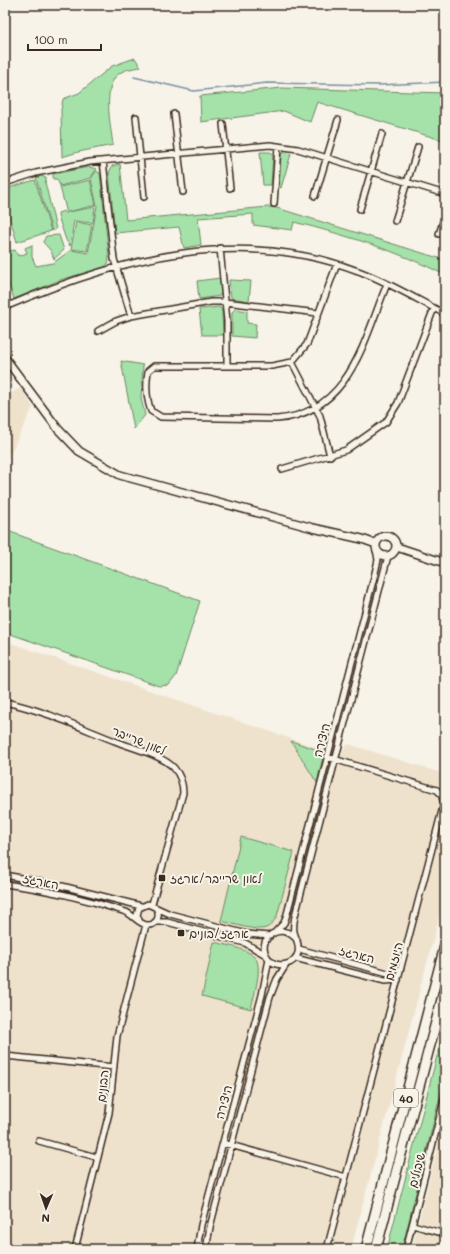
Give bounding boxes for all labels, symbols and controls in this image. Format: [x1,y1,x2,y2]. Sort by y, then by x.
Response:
scale bar [28,26,101,52]
text: 100 m [34,31,68,47]
street label: היצירה [309,721,333,759]
street label: לאון שרייבר [109,722,169,759]
street label: הארגז [21,869,61,893]
place label: לאון שרייבר/ארגז [170,870,262,887]
marker: לאון שרייבר/ארגז [157,873,167,883]
place label: ארגז/בונים [189,925,249,941]
marker: ארגז/בונים [176,928,186,938]
street label: היוזמים [380,940,406,982]
street label: הארגז [337,942,377,966]
street label: הבונים [92,1069,112,1103]
street label: היצירה [211,1083,235,1121]
road number: 40 [394,1089,418,1107]
street label: שיבולים [404,1150,428,1189]
north arrow [26,1188,66,1228]
text: N [41,1211,50,1226]

